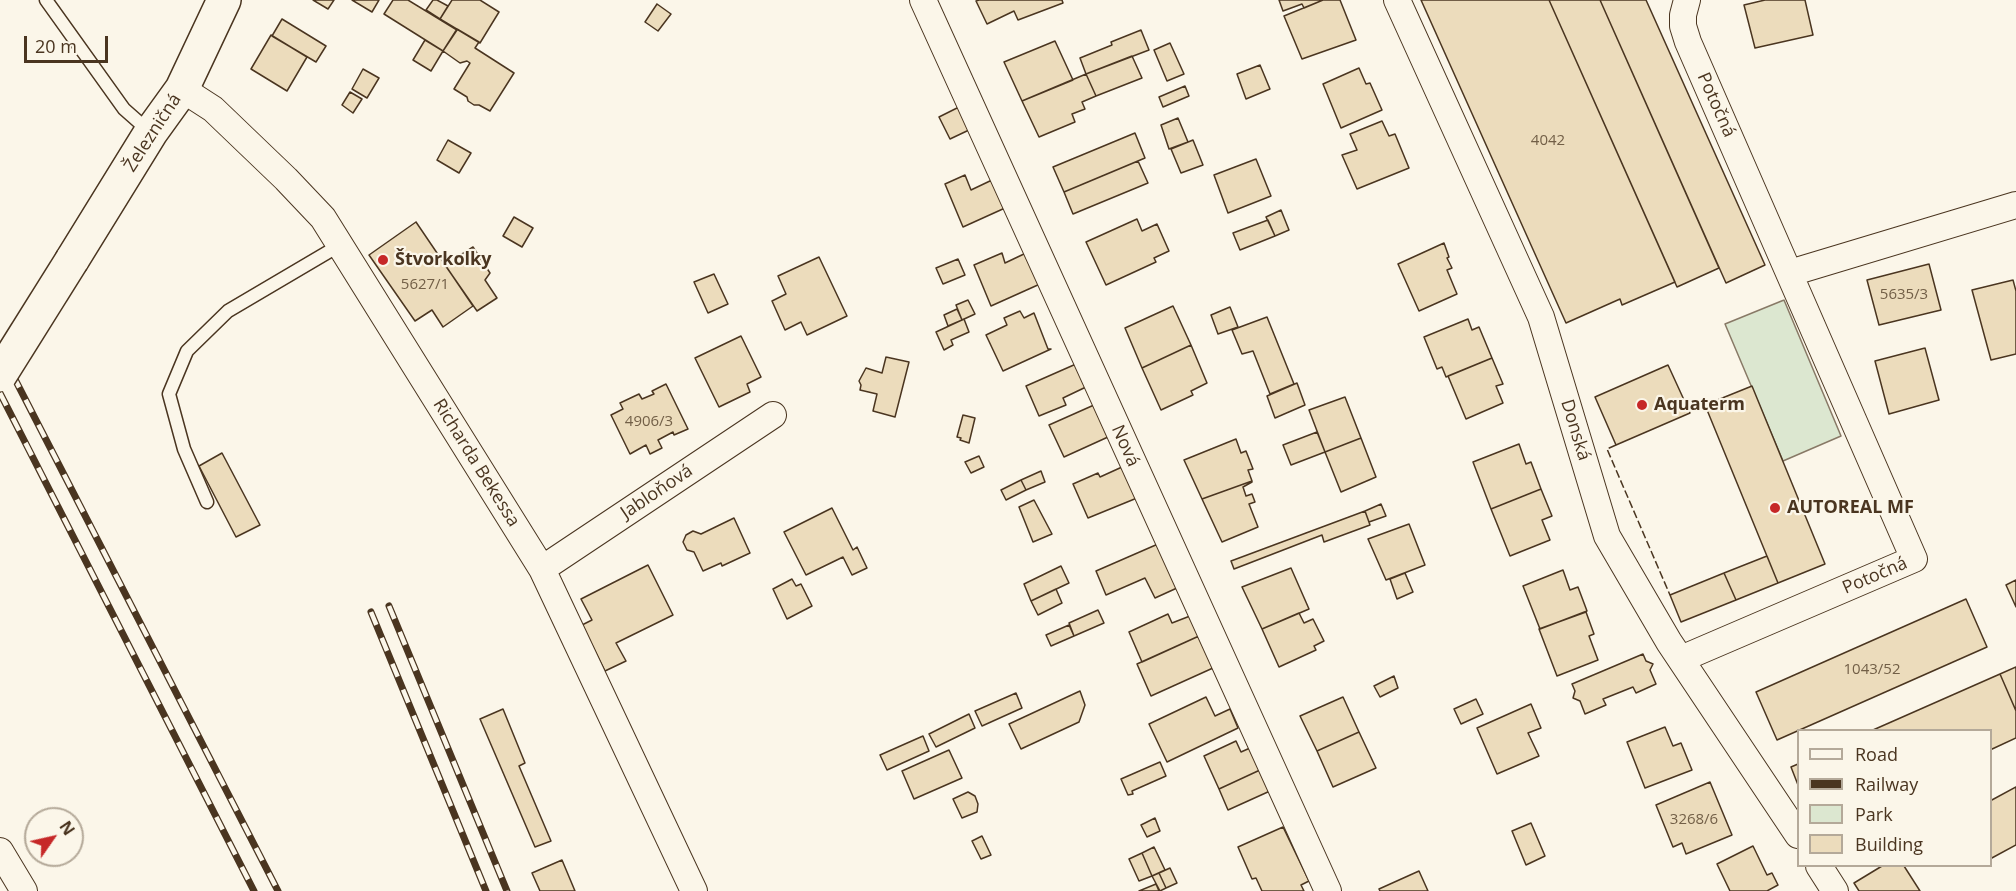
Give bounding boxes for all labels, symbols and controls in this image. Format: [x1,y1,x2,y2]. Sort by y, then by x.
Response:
scale bar [27,24,111,62]
text: 20 m [35,34,77,58]
street label: Potočná [1692,69,1740,141]
street label: Železničná [120,90,186,176]
house number: 4042 [1531,132,1565,150]
place label: Štvorkolky [395,249,491,271]
marker: Štvorkolky [376,253,390,267]
house number: 5627/1 [401,276,449,294]
house number: 5635/3 [1880,286,1928,304]
place label: Aquaterm [1654,394,1745,416]
street label: Richarda Bekessa [428,395,524,531]
street label: Donská [1555,397,1595,463]
marker: Aquaterm [1635,398,1649,412]
house number: 4906/3 [625,413,673,431]
street label: Nová [1106,422,1144,470]
street label: Jabloňová [617,460,697,524]
place label: AUTOREAL MF [1787,497,1914,519]
marker: AUTOREAL MF [1768,501,1782,515]
street label: Potočná [1839,553,1911,599]
house number: 1043/52 [1844,661,1900,679]
legend [1797,729,1992,867]
text: Road [1855,742,1898,766]
text: Railway [1855,772,1918,796]
text: Park [1855,802,1893,826]
north arrow [24,807,84,867]
house number: 3268/6 [1670,811,1718,829]
text: N [55,817,80,840]
text: Building [1855,832,1923,856]

